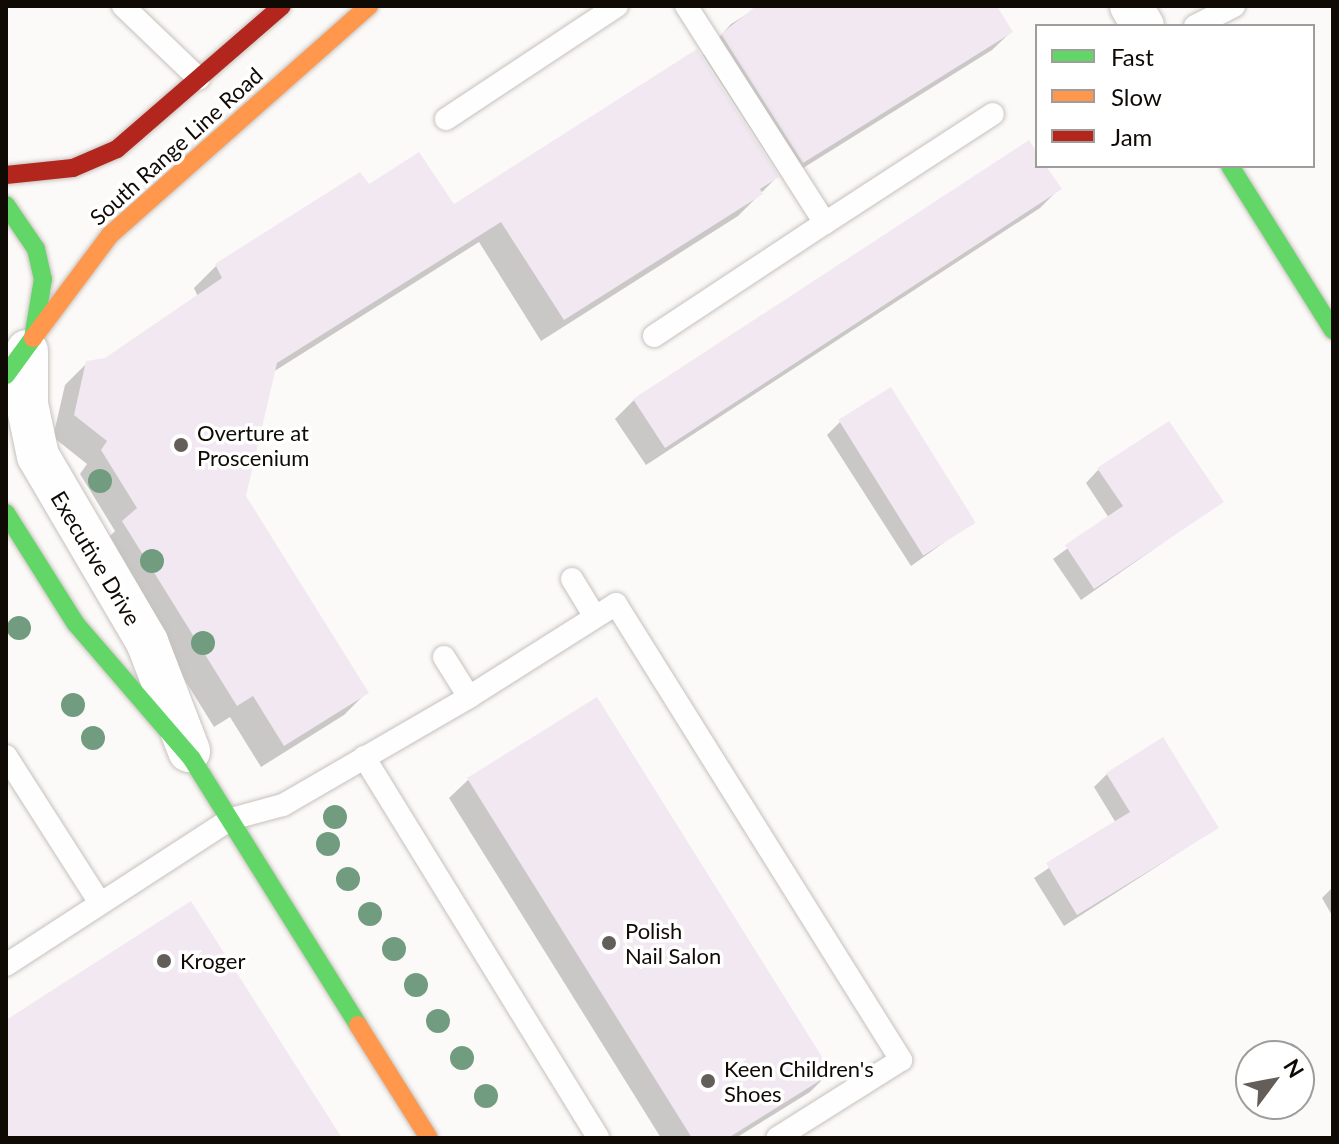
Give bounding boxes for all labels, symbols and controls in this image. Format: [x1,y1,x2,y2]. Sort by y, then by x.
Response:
legend [1035,24,1315,168]
text: Fast [1111,42,1154,71]
street label: South Range Line Road [84,62,268,230]
text: Slow [1111,82,1162,111]
text: Jam [1111,122,1152,151]
place label: Overture at Proscenium [197,419,309,470]
marker: Overture at Proscenium [172,436,190,454]
street label: Executive Drive [46,486,146,630]
place label: Polish Nail Salon [625,917,721,968]
marker: Polish Nail Salon [600,934,618,952]
place label: Kroger [180,948,245,974]
marker: Kroger [155,952,173,970]
north arrow [1235,1040,1315,1120]
text: N [1278,1054,1310,1082]
place label: Keen Children's Shoes [724,1055,874,1106]
marker: Keen Children's Shoes [699,1072,717,1090]

